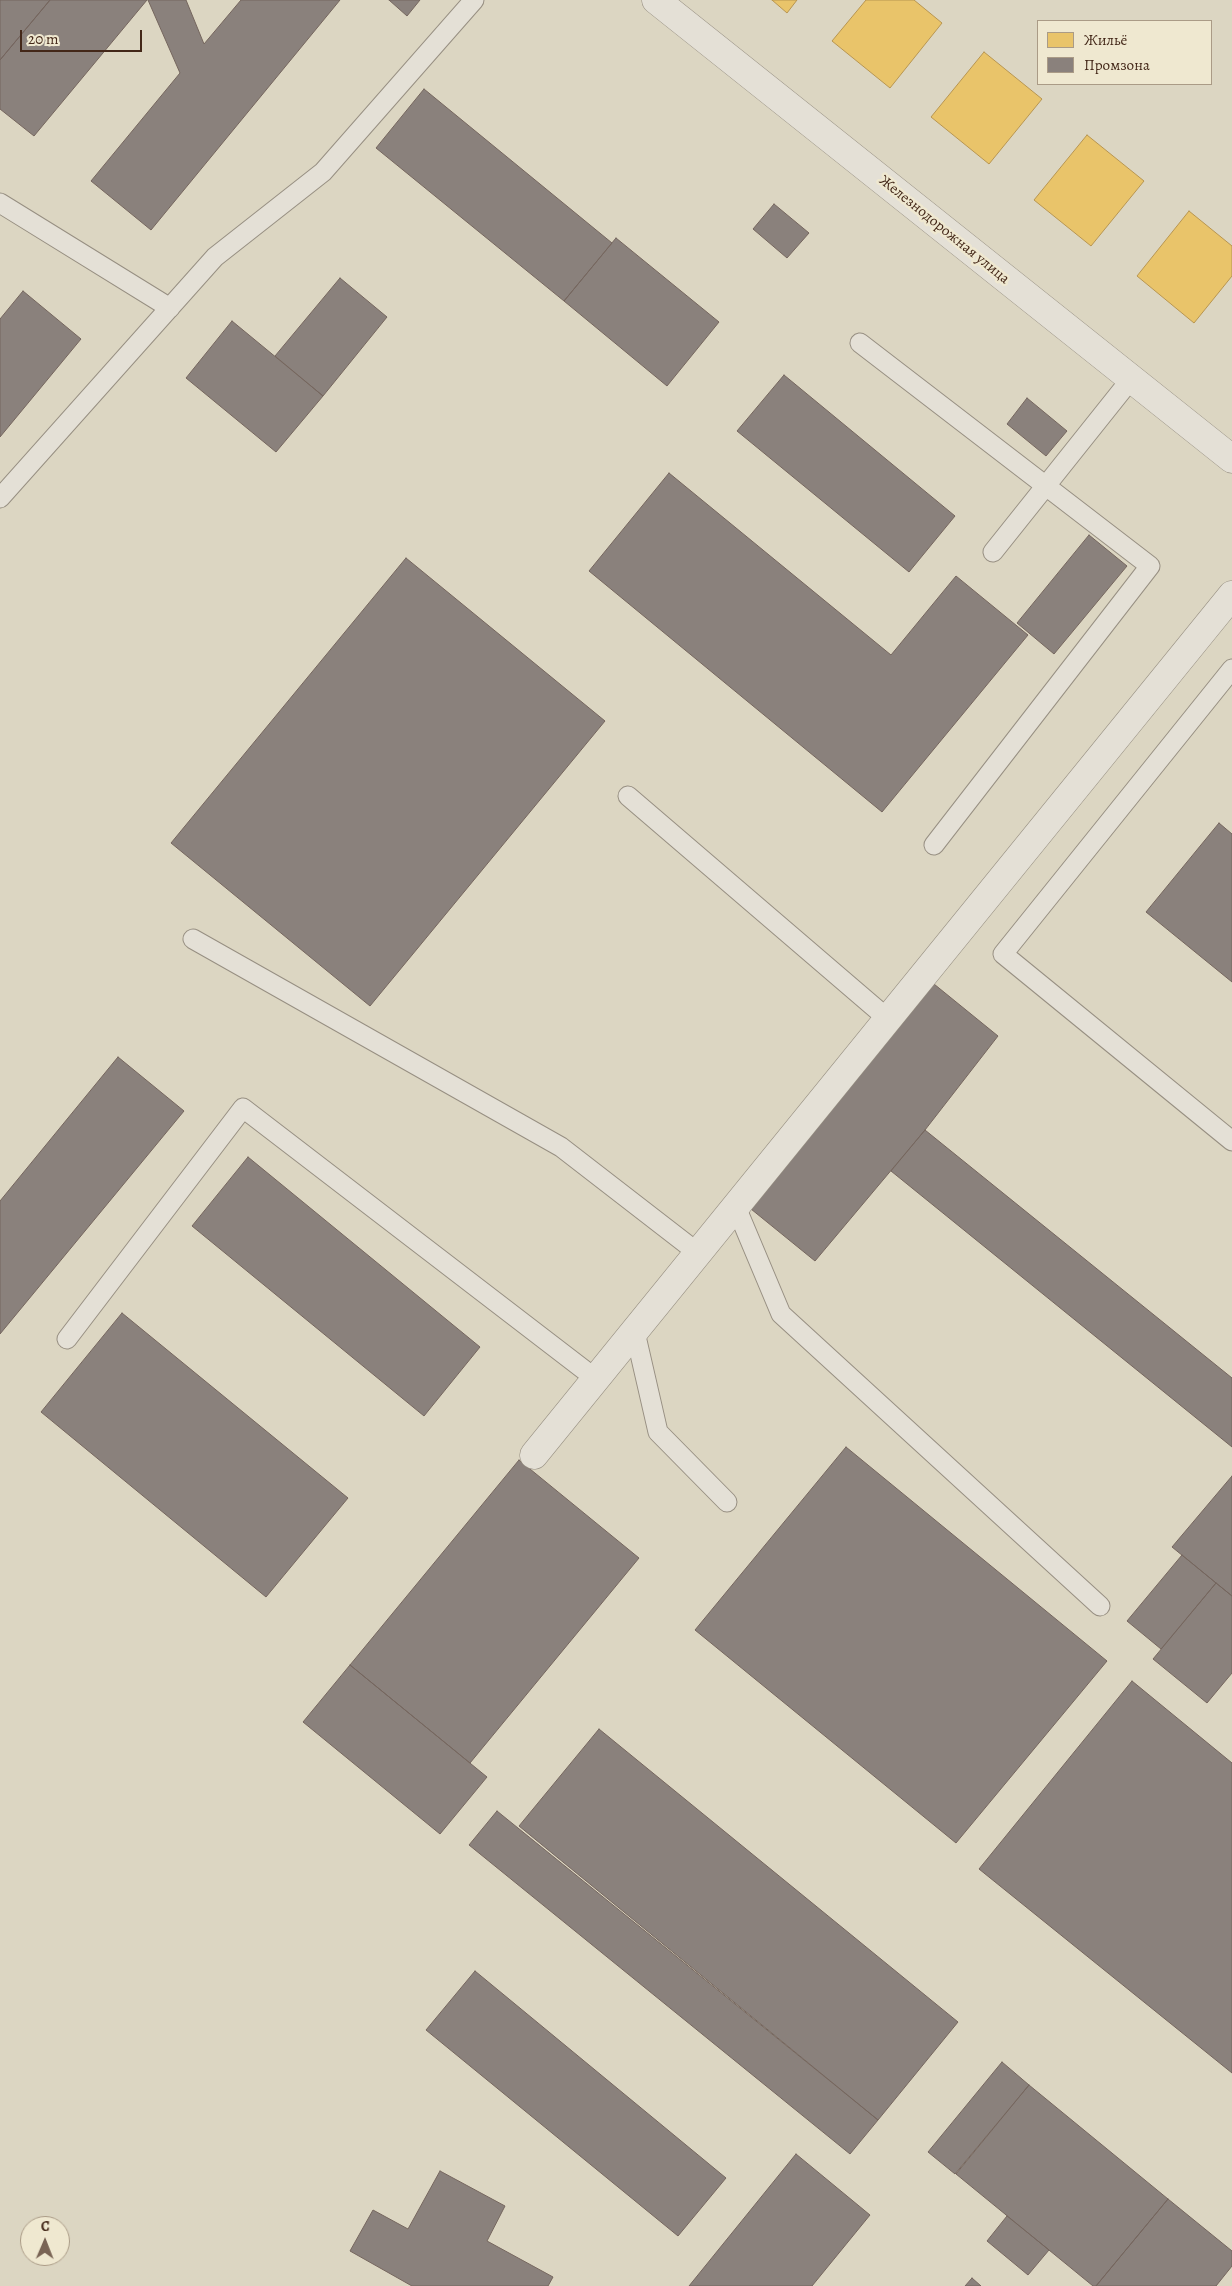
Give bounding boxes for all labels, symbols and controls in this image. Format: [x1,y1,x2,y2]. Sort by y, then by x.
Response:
scale bar [22,20,145,52]
legend [1037,20,1212,85]
text: 20 m [28,29,59,49]
text: Жильё [1084,30,1127,50]
text: Промзона [1084,55,1150,75]
street label: Железнодорожная улица [875,172,1013,288]
north arrow [20,2216,70,2266]
text: С [41,2217,50,2236]

